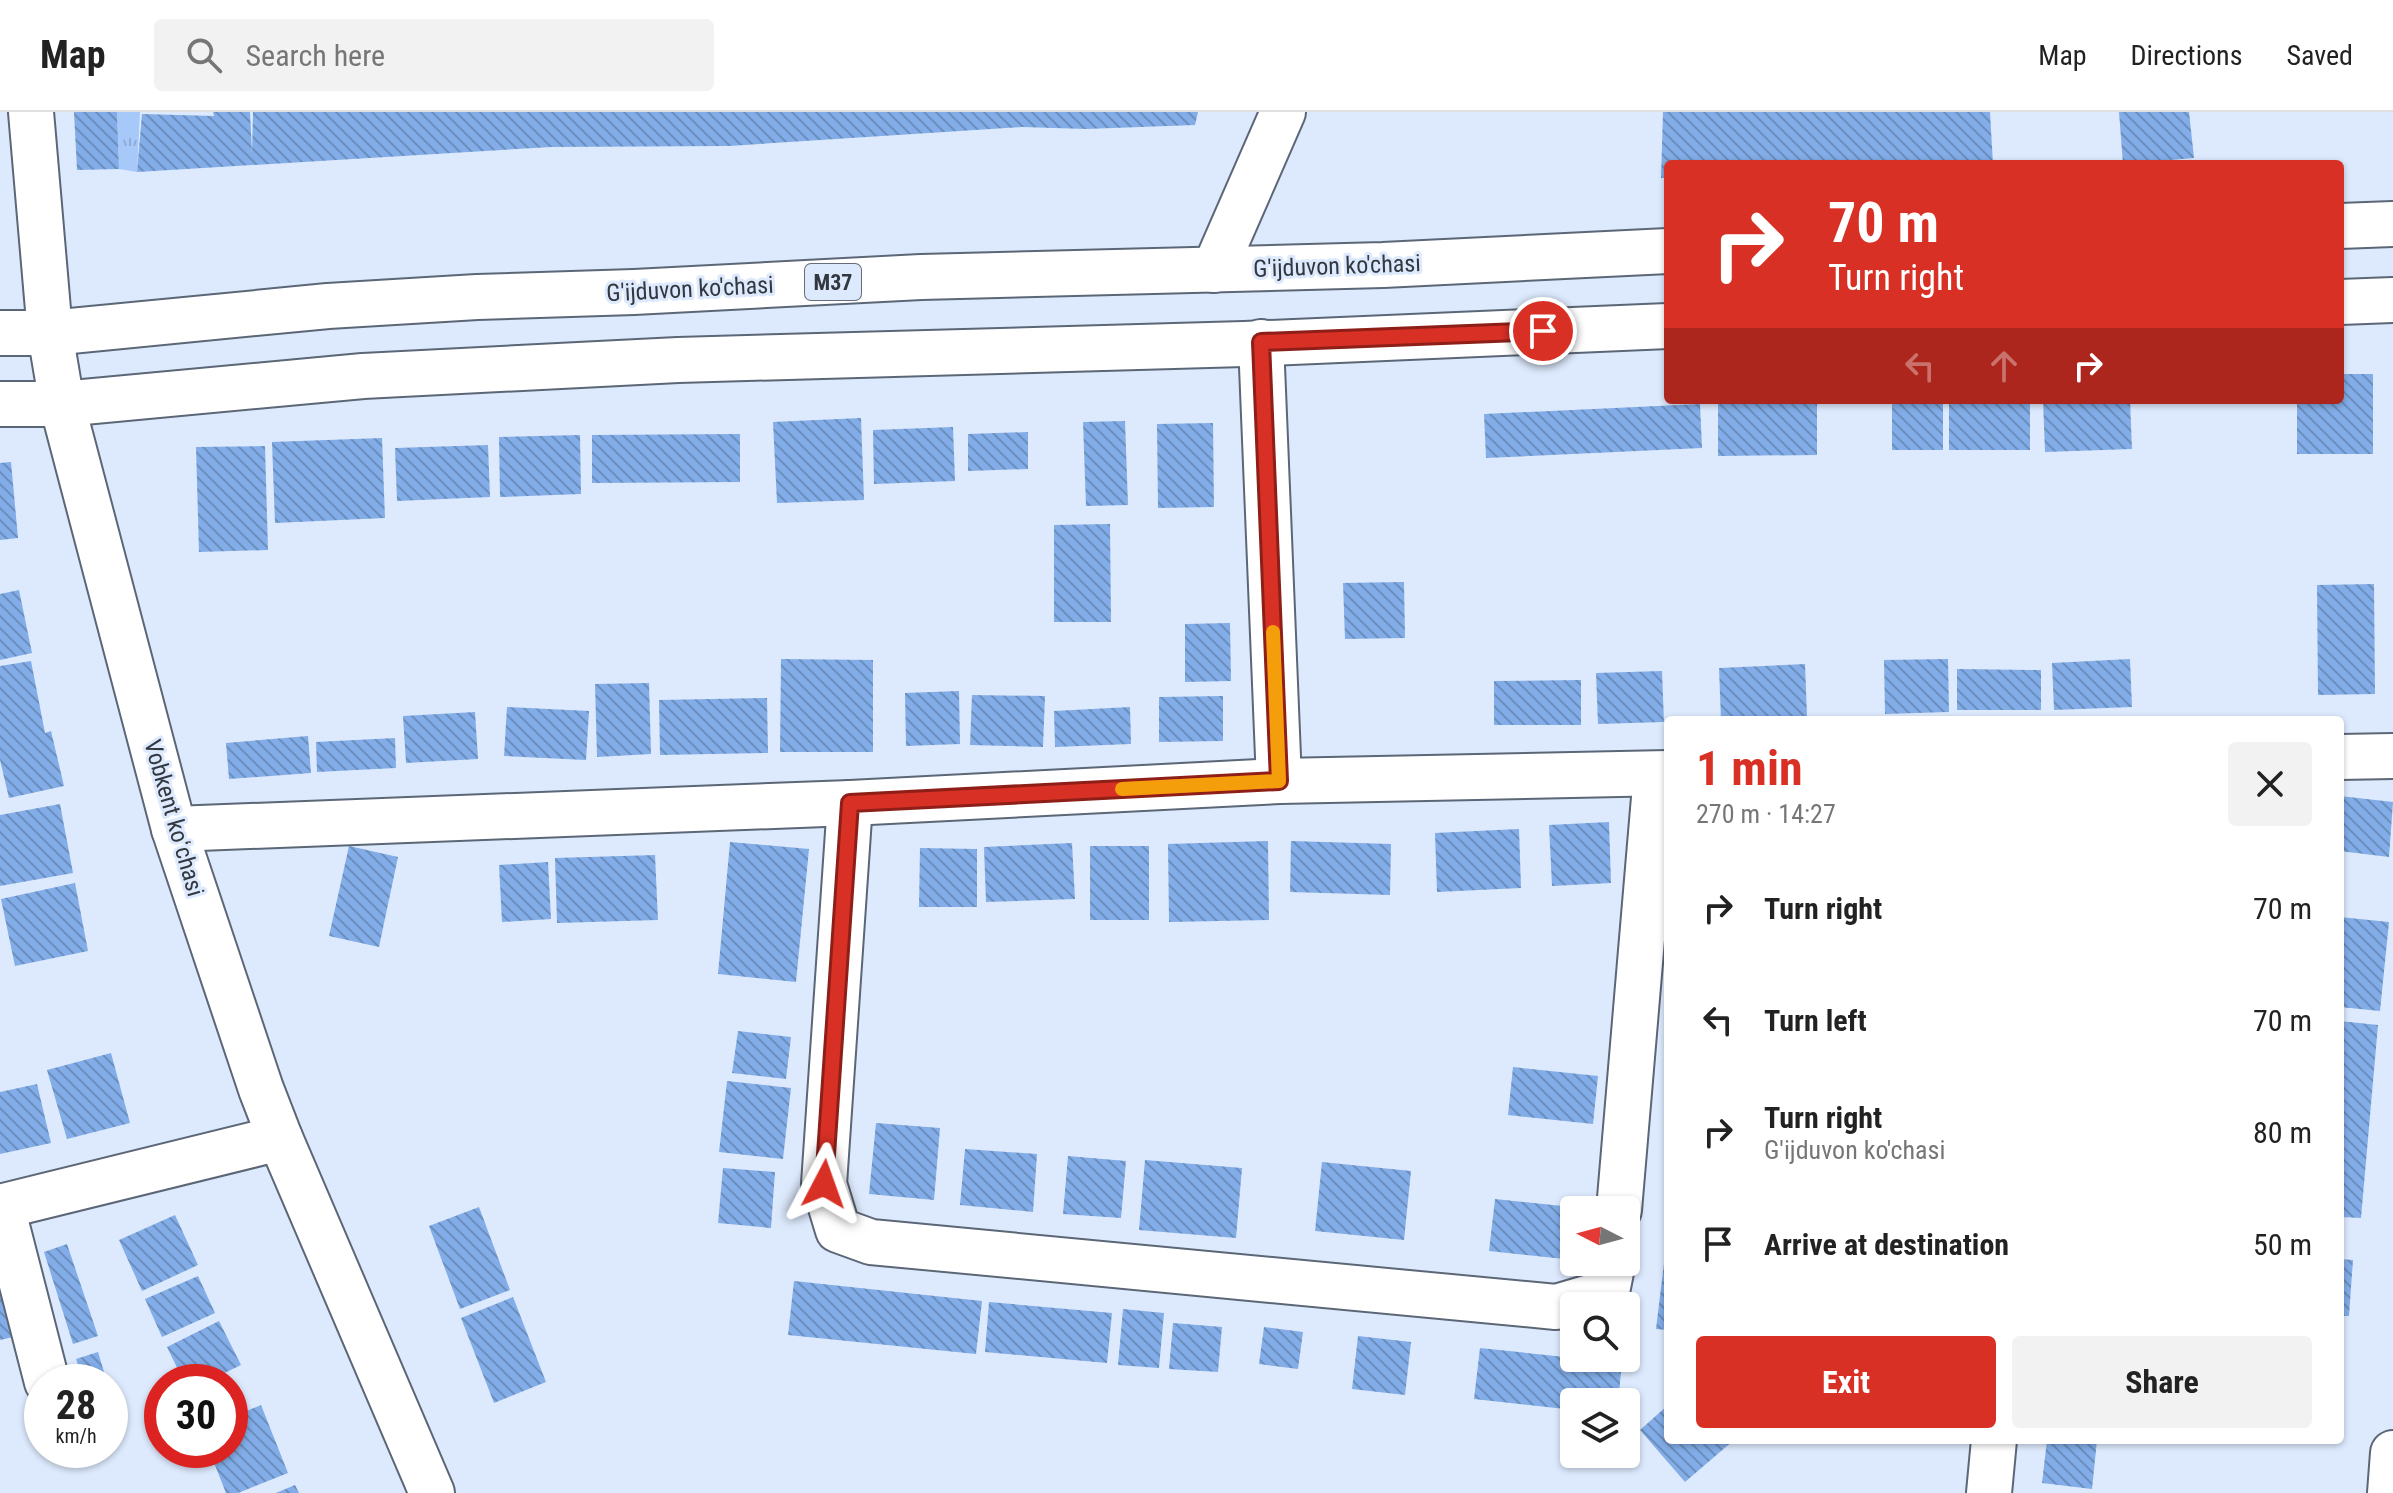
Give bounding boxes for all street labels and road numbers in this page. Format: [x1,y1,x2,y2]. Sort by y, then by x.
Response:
street label: G'ijduvon ko'chasi [1253,249,1421,283]
road number: M37 [805,264,861,300]
street label: G'ijduvon ko'chasi [606,271,774,307]
street label: Vobkent koʻchasi [138,736,210,900]

